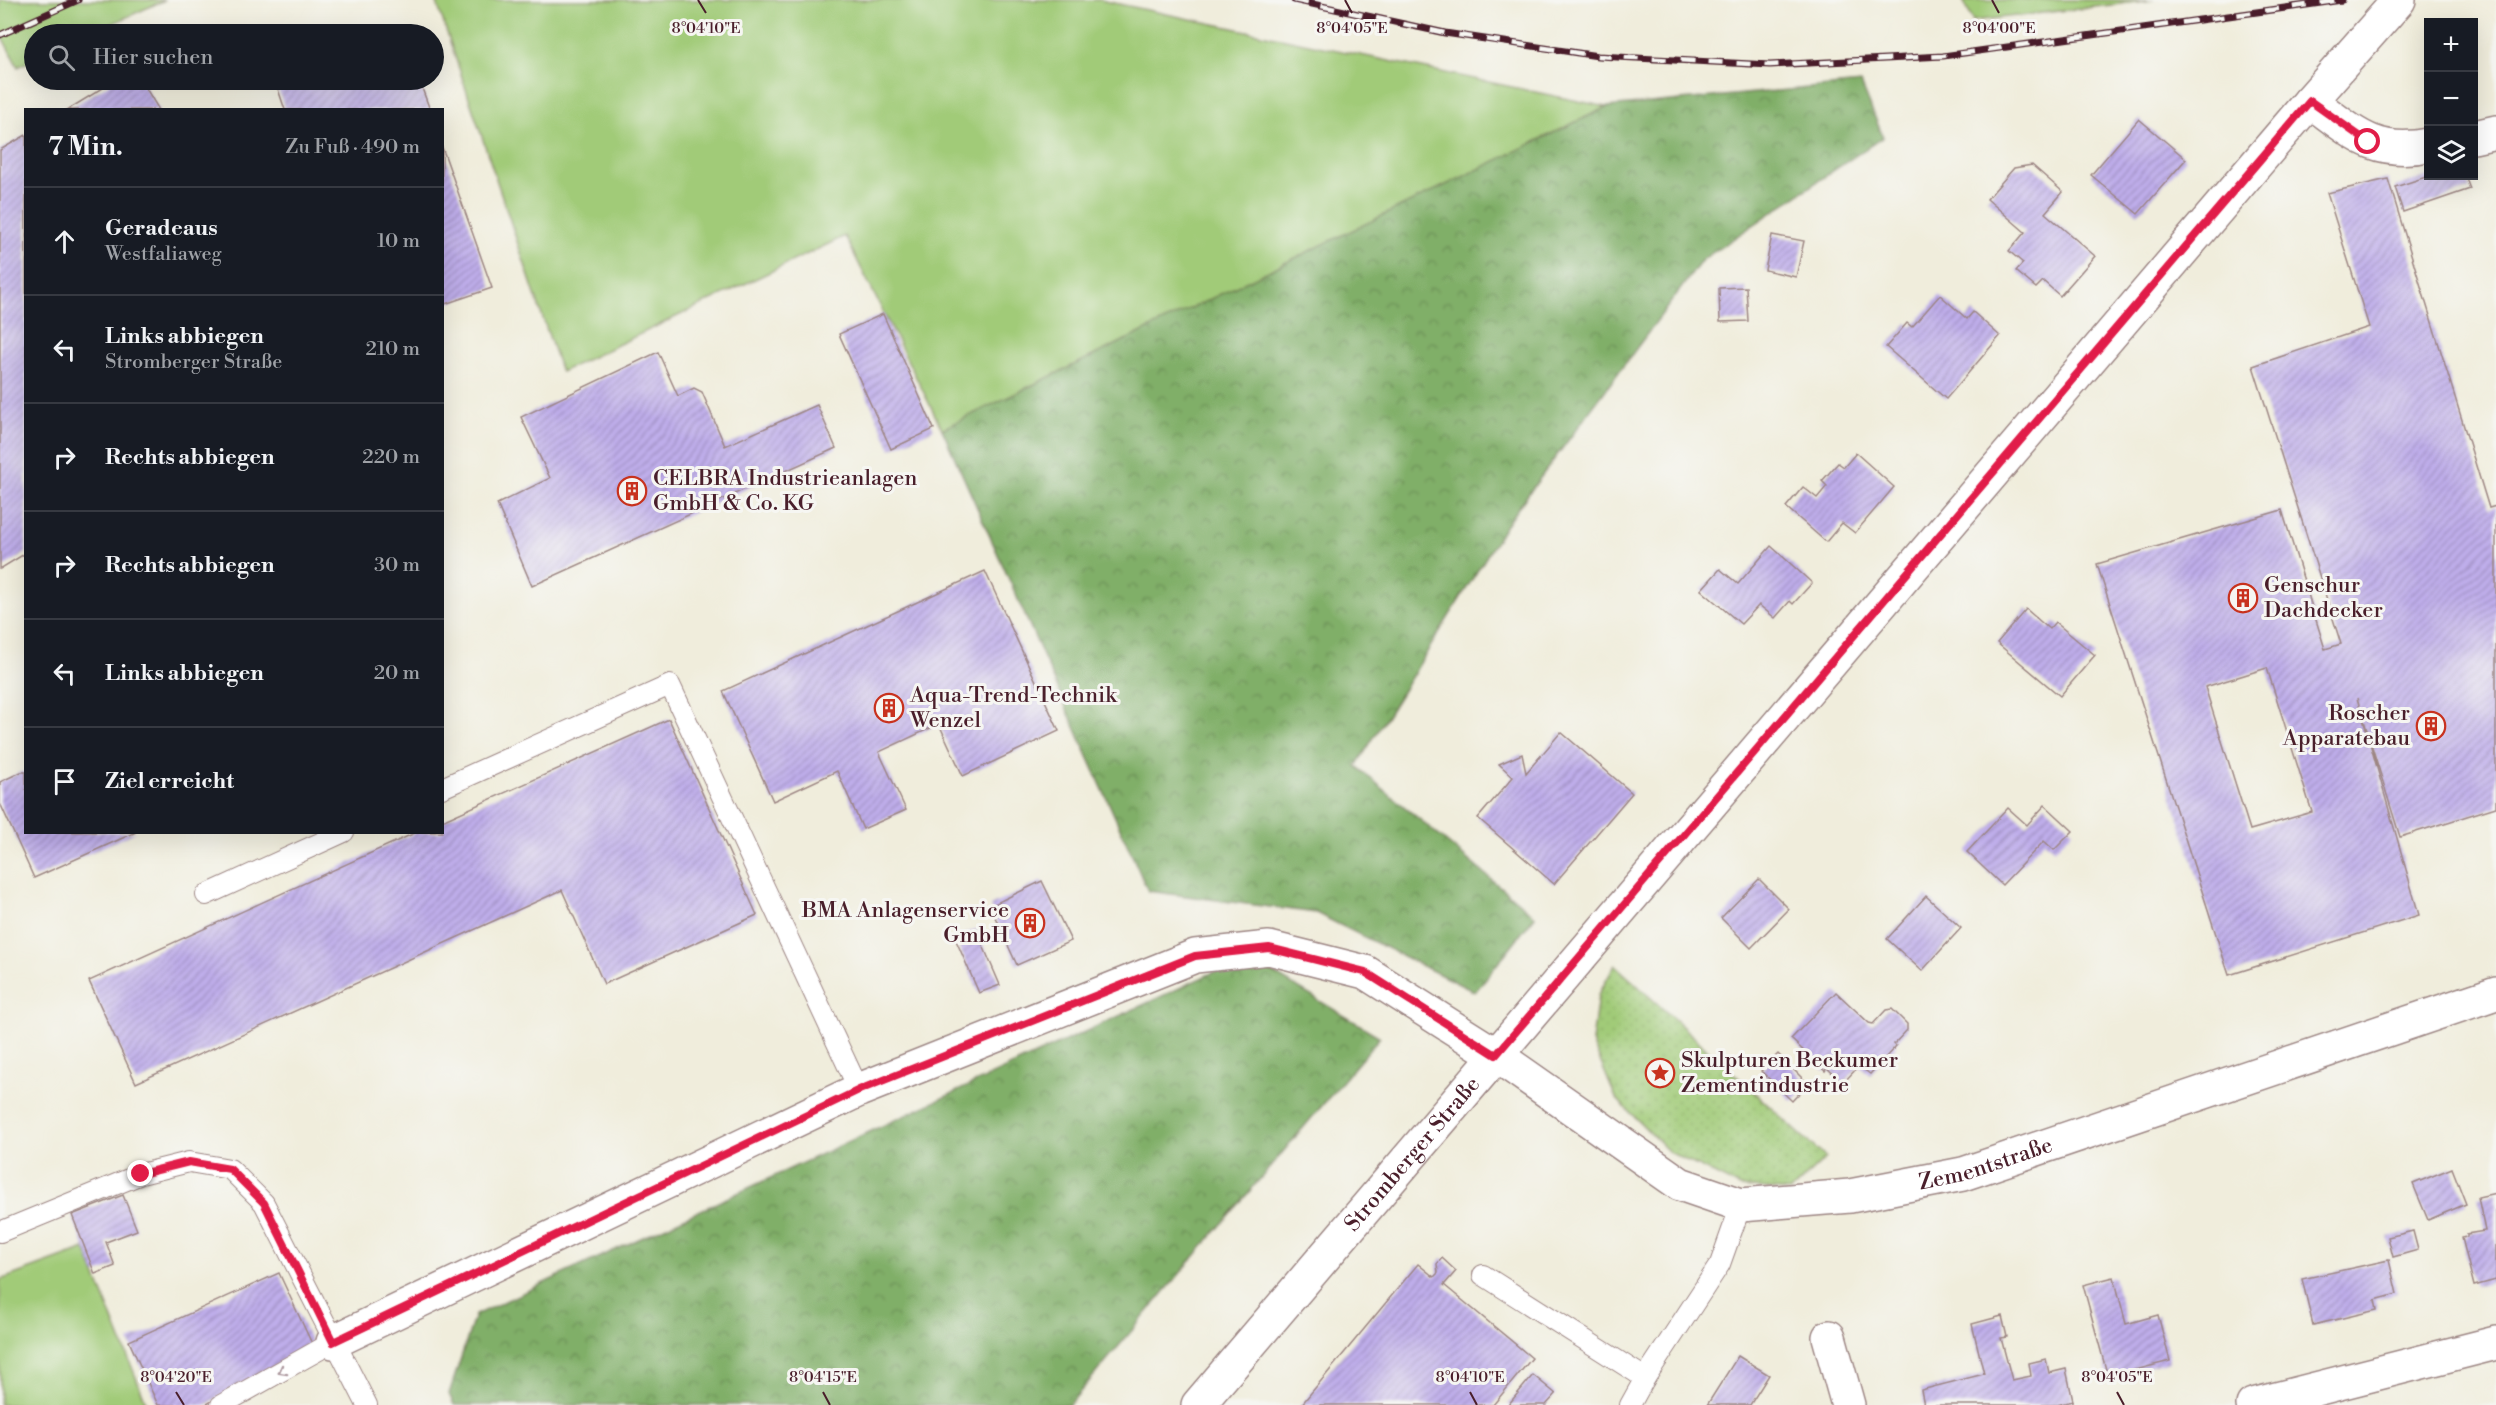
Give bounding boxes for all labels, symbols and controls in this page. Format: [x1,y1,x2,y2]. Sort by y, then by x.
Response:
map controls [2424,18,2478,180]
button: + [2424,18,2478,72]
text: 8°04'10"E [671,19,741,38]
text: 8°04'05"E [1316,19,1388,38]
text: 8°04'00"E [1962,19,2036,38]
search box [24,24,444,90]
icon: search [45,41,78,74]
text: Hier suchen [93,44,213,71]
button: − [2424,72,2478,126]
button: layers [2424,126,2478,180]
route start [2354,128,2380,154]
text: 7 Min. [48,131,123,163]
text: Zu Fuß · 490 m [285,135,420,160]
text: Geradeaus [105,215,218,242]
icon: ahead [48,225,81,258]
text: 10 m [377,229,420,254]
text: Westfaliaweg [105,242,222,267]
text: Links abbiegen [105,323,264,350]
icon: left [48,333,81,366]
text: 210 m [365,337,420,362]
text: Stromberger Straße [105,350,282,375]
icon: right [48,441,81,474]
text: Rechts abbiegen [105,444,275,471]
text: 220 m [362,445,420,470]
place label: CELBRA Industrieanlagen GmbH & Co. KG [653,465,917,517]
building icon: CELBRA Industrieanlagen GmbH & Co. KG [616,475,648,507]
icon: right [48,549,81,582]
text: Rechts abbiegen [105,552,275,579]
text: 30 m [374,553,420,578]
place label: Genschur Dachdecker [2264,572,2383,624]
building icon: Genschur Dachdecker [2227,582,2259,614]
icon: left [48,657,81,690]
text: Links abbiegen [105,660,264,687]
text: 20 m [374,661,420,686]
place label: Aqua-Trend-Technik Wenzel [909,682,1118,734]
building icon: Aqua-Trend-Technik Wenzel [873,692,905,724]
place label: Roscher Apparatebau [2282,700,2410,752]
building icon: Roscher Apparatebau [2415,710,2447,742]
icon: arrive [48,765,81,798]
text: Ziel erreicht [105,768,234,795]
place label: BMA Anlagenservice GmbH [801,897,1009,949]
building icon: BMA Anlagenservice GmbH [1014,907,1046,939]
place label: Skulpturen Beckumer Zementindustrie [1681,1047,1898,1099]
place icon: Skulpturen Beckumer Zementindustrie [1644,1057,1676,1089]
street label: Stromberger Straße [1339,1071,1486,1237]
street label: Zementstraße [1916,1131,2056,1196]
route end [127,1160,153,1186]
one-way arrow [278,1364,288,1375]
text: 8°04'20"E [140,1368,212,1387]
text: 8°04'15"E [789,1368,857,1387]
text: 8°04'10"E [1435,1368,1505,1387]
text: 8°04'05"E [2081,1368,2153,1387]

